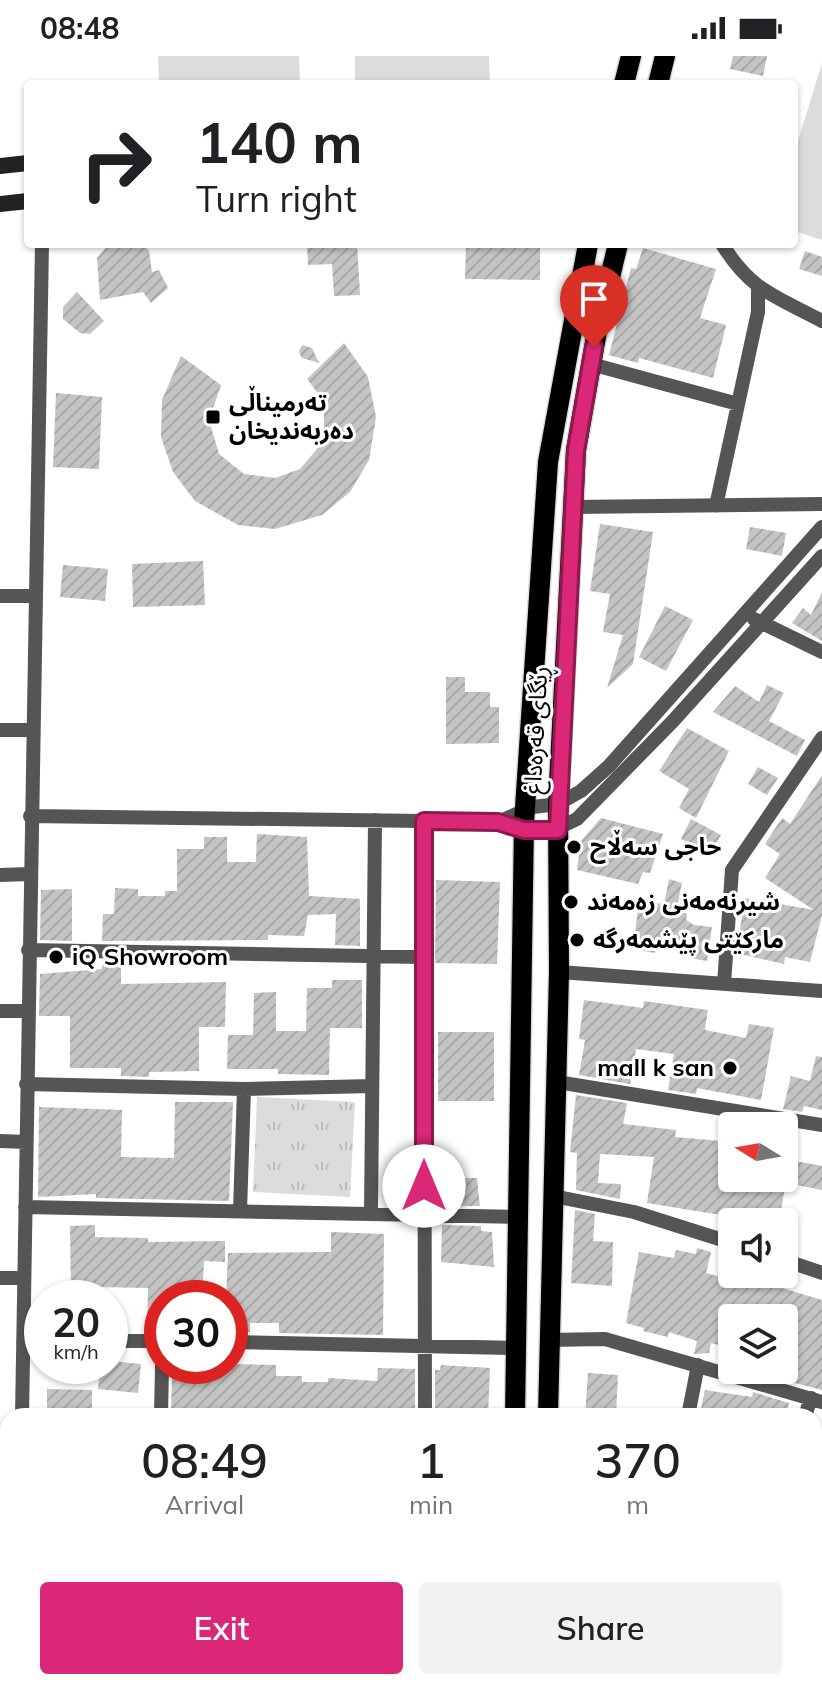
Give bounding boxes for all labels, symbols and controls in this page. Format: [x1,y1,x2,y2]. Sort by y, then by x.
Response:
text: 08:48 [40,9,119,47]
text: 140 m [196,107,363,177]
icon: right [64,112,168,216]
text: Turn right [196,176,357,221]
pin [560,265,628,347]
icon: arrive [572,277,616,321]
place label: تەرمیناڵی دەربەندیخان [229,385,354,445]
marker: تەرمیناڵی دەربەندیخان [204,408,222,426]
street label: ڕێگای قەرەداغ [517,665,559,795]
place label: حاجی سەڵاح [590,829,721,864]
marker: حاجی سەڵاح [565,838,583,856]
place label: شیرنەمەنی زەمەند [587,886,780,916]
marker: شیرنەمەنی زەمەند [562,893,580,911]
place label: مارکێتی پێشمەرگە [593,924,784,956]
marker: مارکێتی پێشمەرگە [568,931,586,949]
place label: iQ Showroom [72,941,228,971]
marker: iQ Showroom [47,948,65,966]
place label: mall k san [597,1052,714,1082]
marker: mall k san [721,1059,739,1077]
north arrow [718,1112,798,1192]
map controls [718,1112,798,1384]
position arrow [382,1144,466,1228]
button: sound [718,1208,798,1288]
speed limit sign: 30 [144,1280,248,1384]
text: 20 [52,1297,100,1347]
button: layers [718,1304,798,1384]
text: km/h [53,1339,99,1364]
text: 08:49 [141,1430,268,1490]
text: 1 [417,1430,445,1490]
text: 370 [594,1430,681,1490]
text: Arrival [165,1488,244,1521]
text: min [409,1488,453,1521]
text: m [626,1488,649,1521]
button: Exit [40,1582,403,1674]
button: Share [419,1582,782,1674]

